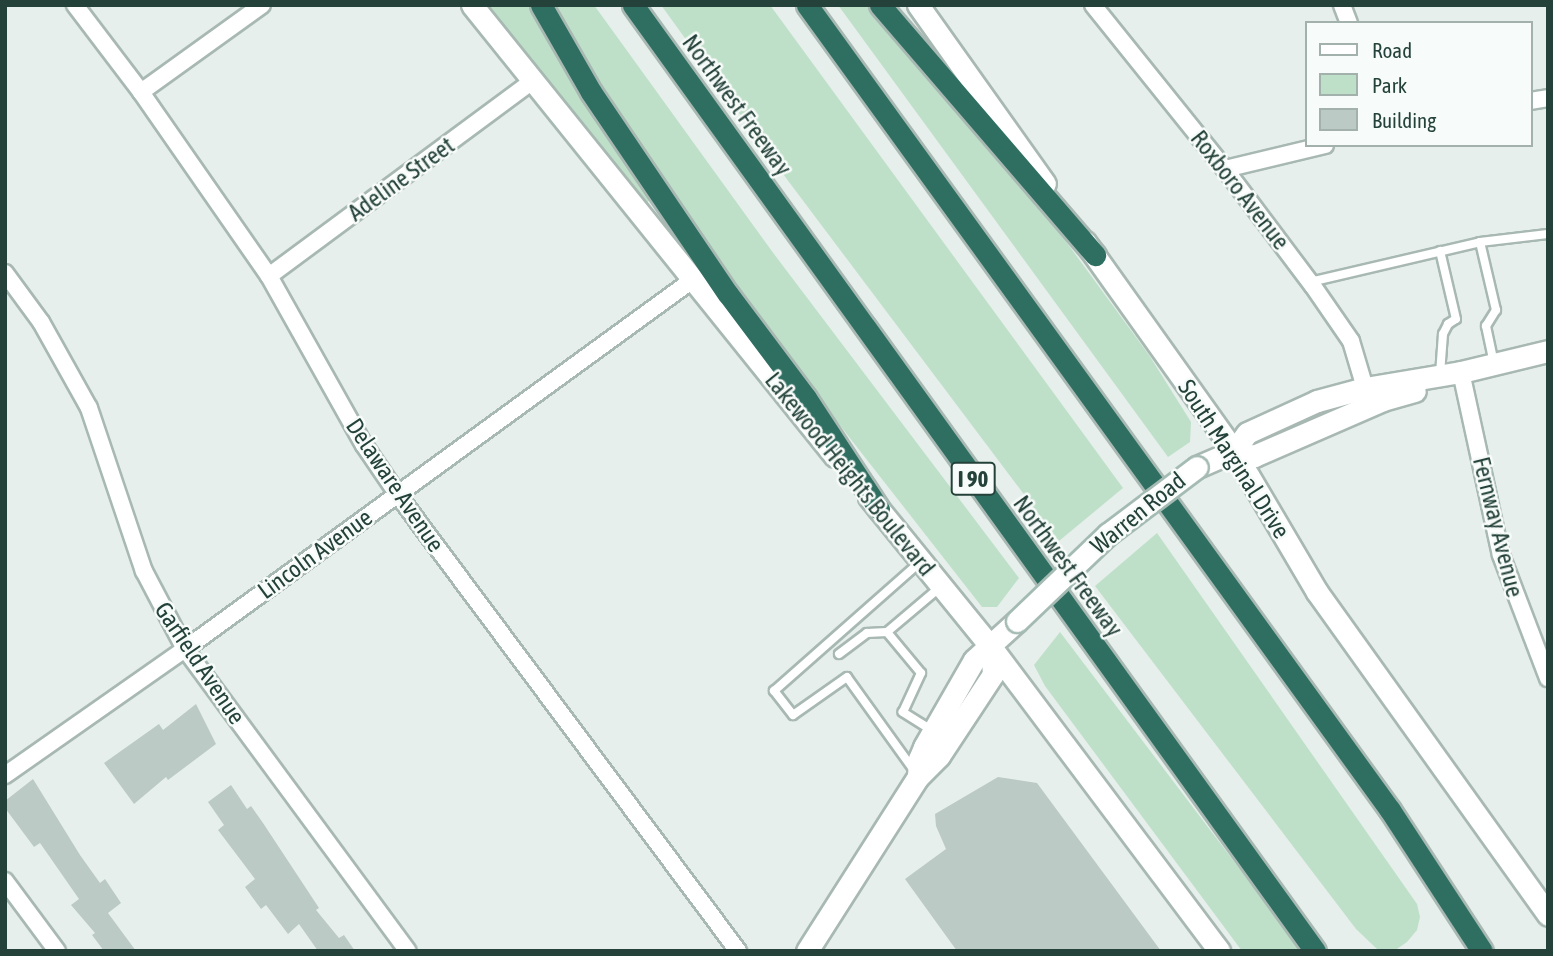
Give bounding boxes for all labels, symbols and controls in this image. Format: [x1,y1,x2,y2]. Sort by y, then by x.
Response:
legend [1304,21,1532,147]
street label: Northwest Freeway [676,29,798,181]
text: Road [1372,38,1412,62]
text: Park [1372,73,1407,97]
text: Building [1372,108,1436,132]
street label: Roxboro Avenue [1184,125,1296,255]
street label: Adeline Street [342,131,460,227]
street label: Lakewood Heights Boulevard [759,366,941,582]
street label: South Marginal Drive [1172,374,1296,544]
street label: Delaware Avenue [340,413,450,557]
street label: Fernway Avenue [1467,454,1529,600]
road number: I 90 [950,460,996,499]
street label: Warren Road [1085,466,1191,560]
street label: Northwest Freeway [1007,490,1129,642]
street label: Lincoln Avenue [252,503,378,605]
street label: Garfield Avenue [149,597,251,729]

